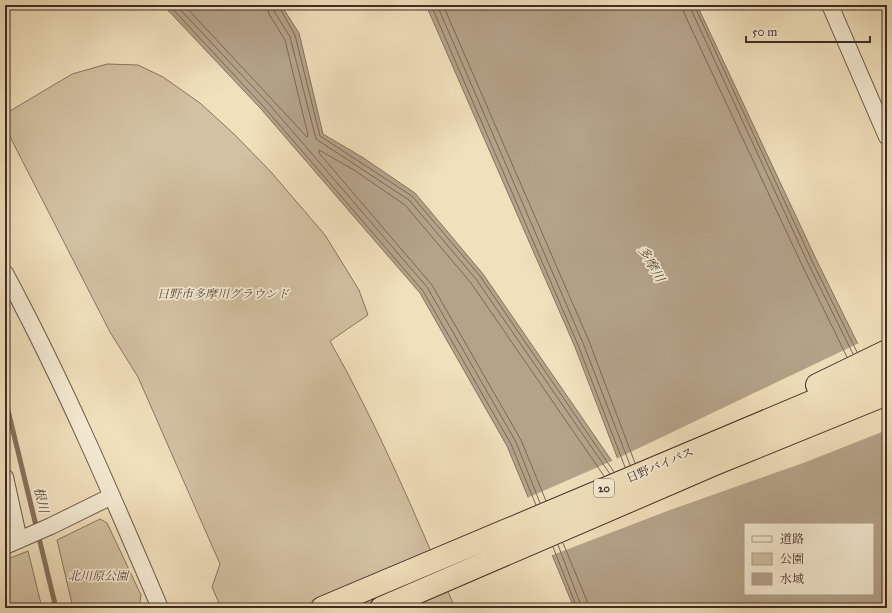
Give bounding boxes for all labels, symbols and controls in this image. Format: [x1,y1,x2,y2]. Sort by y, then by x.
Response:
scale bar [746,18,870,44]
text: 50 m [752,25,777,39]
water label: 多摩川 [634,243,669,287]
park label: 日野市多摩川グラウンド [157,287,290,301]
street label: 日野バイパス [624,445,696,485]
road number: 20 [594,479,614,497]
water label: 根川 [30,485,52,516]
legend [744,523,874,595]
text: 道路 [780,532,804,546]
text: 公園 [780,552,804,566]
park label: 北川原公園 [68,569,130,583]
text: 水域 [780,572,804,586]

